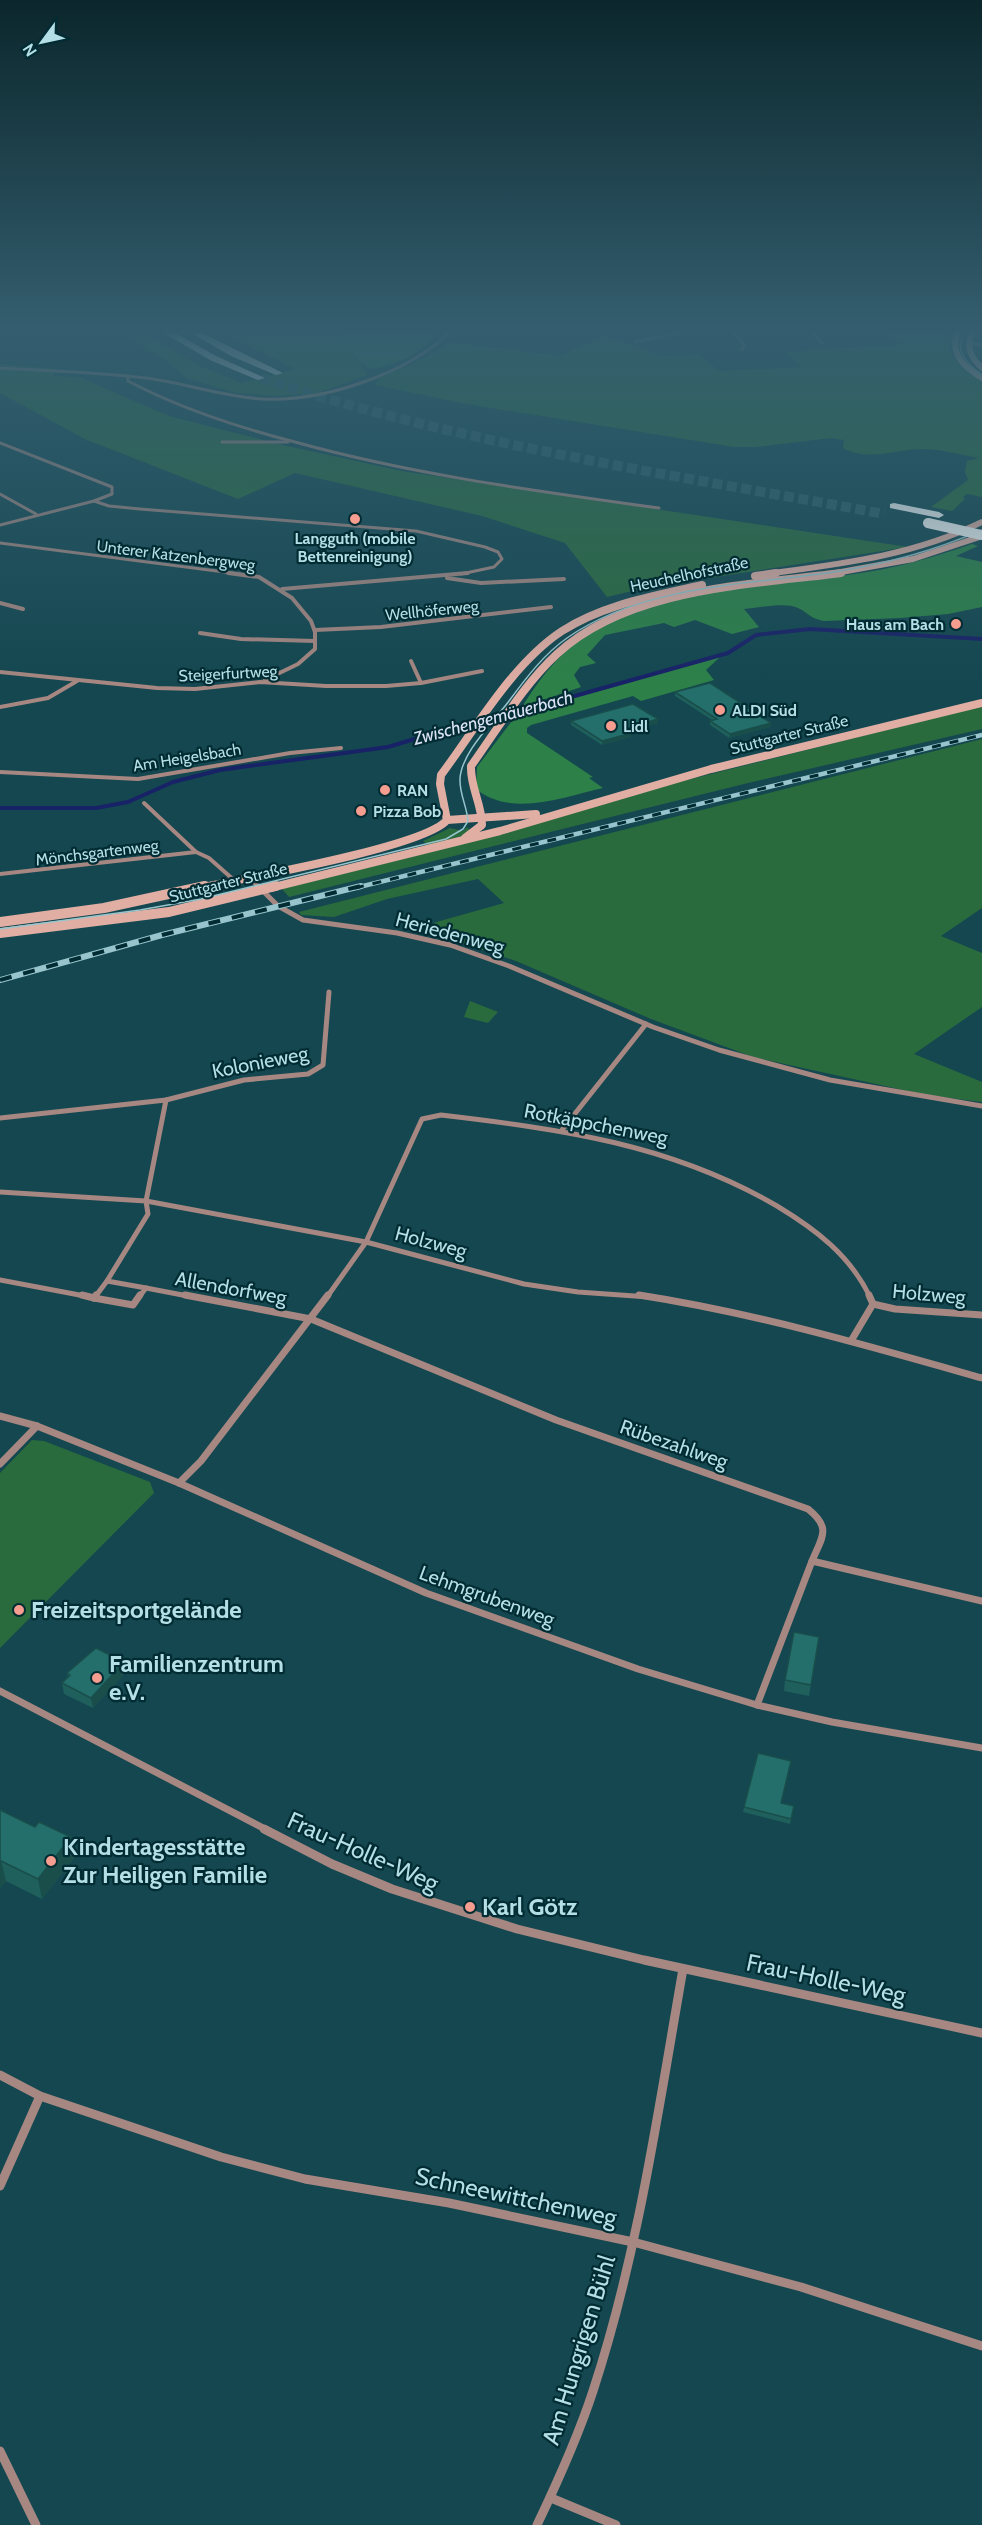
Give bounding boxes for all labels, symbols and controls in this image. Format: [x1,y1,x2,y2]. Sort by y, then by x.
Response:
north arrow [12,12,72,72]
text: N [19,40,41,60]
marker: Langguth (mobile Bettenreinigung) [348,512,362,526]
place label: Langguth (mobile Bettenreinigung) [295,529,415,566]
street label: Unterer Katzenbergweg [96,536,257,575]
street label: Heuchelhofstraße [628,553,750,596]
street label: Wellhöferweg [384,596,481,625]
place label: Haus am Bach [846,615,944,634]
marker: Haus am Bach [949,617,963,631]
street label: Steigerfurtweg [178,661,279,686]
water label: Zwischengemäuerbach [410,686,575,750]
place label: ALDI Süd [732,701,797,720]
marker: ALDI Süd [713,703,727,717]
street label: Stuttgarter Straße [728,711,850,758]
place label: Lidl [623,717,648,736]
marker: Lidl [604,719,618,733]
street label: Am Heigelsbach [132,740,242,775]
place label: RAN [397,781,428,800]
marker: RAN [378,783,392,797]
place label: Pizza Bob [373,802,441,821]
marker: Pizza Bob [354,804,368,818]
street label: Mönchsgartenweg [34,835,161,869]
street label: Stuttgarter Straße [167,859,289,906]
street label: Heriedenweg [393,907,508,959]
street label: Kolonieweg [210,1041,311,1083]
street label: Rotkäppchenweg [522,1098,671,1150]
street label: Holzweg [392,1221,471,1263]
street label: Allendorfweg [173,1266,290,1310]
street label: Holzweg [891,1279,968,1309]
street label: Rübezahlweg [617,1414,732,1474]
street label: Lehmgrubenweg [416,1560,559,1632]
place label: Freizeitsportgelände [31,1595,242,1624]
marker: Freizeitsportgelände [12,1603,26,1617]
place label: Familienzentrum e.V. [109,1649,284,1706]
marker: Familienzentrum e.V. [90,1671,104,1685]
street label: Frau-Holle-Weg [283,1805,444,1898]
place label: Kindertagesstätte Zur Heiligen Familie [63,1832,267,1889]
marker: Kindertagesstätte Zur Heiligen Familie [44,1854,58,1868]
place label: Karl Götz [482,1892,577,1921]
marker: Karl Götz [463,1900,477,1914]
street label: Frau-Holle-Weg [744,1947,910,2010]
street label: Schneewittchenweg [413,2161,621,2232]
street label: Am Hungrigen Bühl [536,2251,621,2448]

